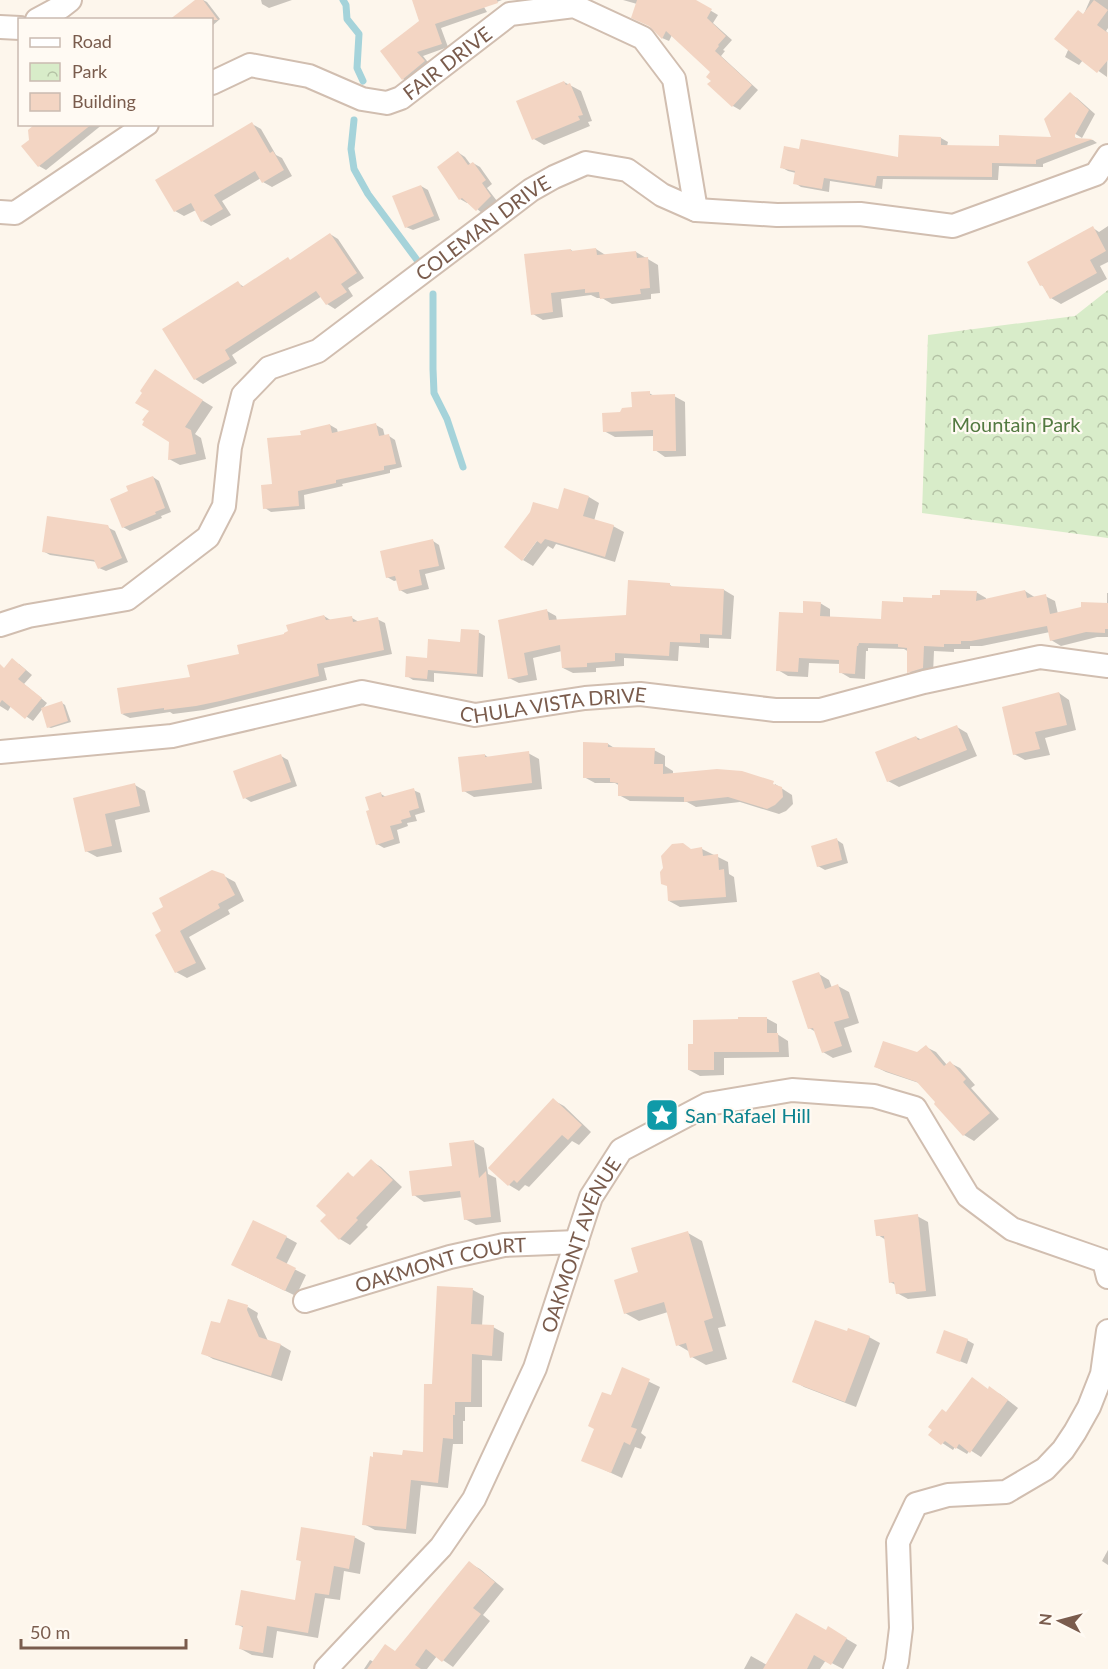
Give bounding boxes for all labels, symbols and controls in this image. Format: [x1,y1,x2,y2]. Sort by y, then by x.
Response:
legend [18,18,213,126]
street label: FAIR DRIVE [398,21,496,104]
text: Road [72,30,112,52]
text: Park [72,60,108,82]
text: Building [72,90,136,112]
street label: COLEMAN DRIVE [410,170,554,285]
park label: Mountain Park [951,412,1081,436]
street label: CHULA VISTA DRIVE [458,681,648,727]
place icon: San Rafael Hill [644,1097,680,1133]
place label: San Rafael Hill [685,1103,811,1127]
street label: OAKMONT AVENUE [535,1152,625,1336]
street label: OAKMONT COURT [352,1232,527,1297]
north arrow [1030,1591,1090,1651]
scale bar [21,1612,186,1650]
text: N [1034,1612,1055,1627]
text: 50 m [30,1621,70,1643]

